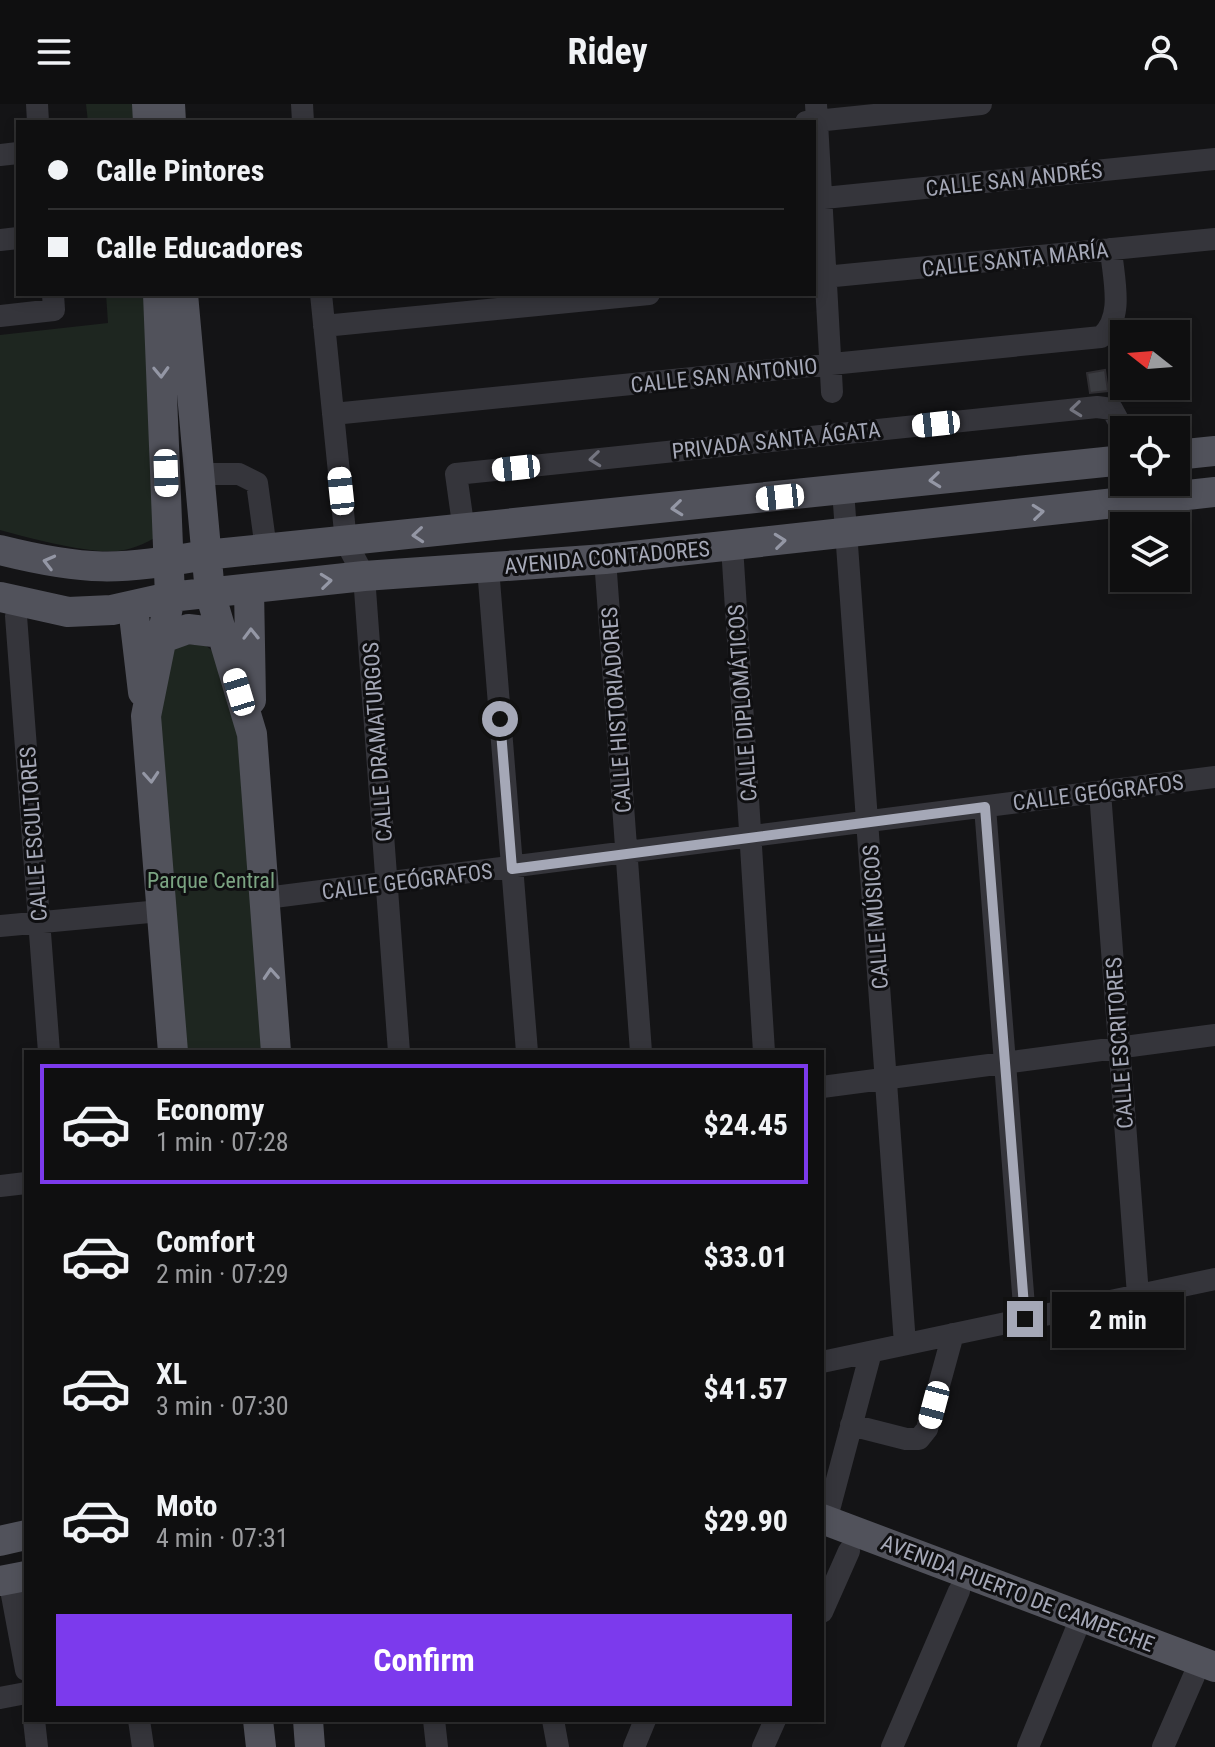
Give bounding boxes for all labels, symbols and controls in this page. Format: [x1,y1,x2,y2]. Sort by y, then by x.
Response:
icon: menu [32,30,76,74]
icon: person [1139,30,1183,74]
text: Ridey [568,31,647,73]
text: Calle Pintores [96,153,264,188]
street label: CALLE SAN ANDRÉS [924,158,1104,201]
text: Calle Educadores [96,230,303,265]
street label: CALLE SANTA MARÍA [921,237,1110,282]
north arrow [1110,320,1190,400]
map controls [1110,320,1190,592]
street label: CALLE SAN ANTONIO [629,353,819,398]
one-way arrow [153,366,170,379]
one-way arrow [1069,400,1082,417]
car [911,410,961,438]
button: locate [1110,416,1190,496]
street label: PRIVADA SANTA ÁGATA [671,417,882,464]
car [153,449,179,497]
one-way arrow [588,451,601,468]
car [491,454,541,482]
car [327,466,355,516]
one-way arrow [928,472,941,489]
car [755,483,805,511]
one-way arrow [670,499,683,516]
one-way arrow [1031,504,1045,521]
button: layers [1110,512,1190,592]
one-way arrow [411,526,424,543]
one-way arrow [774,532,787,549]
street label: AVENIDA CONTADORES [503,536,711,579]
one-way arrow [42,555,56,572]
one-way arrow [320,572,333,589]
street label: CALLE DIPLOMÁTICOS [723,604,762,802]
street label: CALLE HISTORIADORES [597,606,636,814]
one-way arrow [242,627,260,640]
street label: CALLE DRAMATURGOS [358,641,397,843]
car [221,666,257,718]
route start [482,701,518,737]
street label: CALLE ESCULTORES [15,746,52,922]
street label: CALLE GEÓGRAFOS [1011,769,1185,815]
one-way arrow [142,771,159,784]
street label: CALLE MÚSICOS [857,844,893,990]
street label: CALLE GEÓGRAFOS [320,858,494,904]
park label: Parque Central [147,868,275,893]
street label: CALLE ESCRITORES [1101,956,1138,1130]
one-way arrow [263,967,280,980]
icon: car [60,1088,132,1160]
text: Economy [156,1092,264,1127]
text: $24.45 [703,1107,788,1142]
text: 1 min · 07:28 [156,1127,289,1157]
icon: car [60,1220,132,1292]
text: Comfort [156,1224,255,1259]
text: $33.01 [703,1239,788,1274]
text: 2 min · 07:29 [156,1259,289,1289]
callout: 2 min [1053,1291,1185,1347]
route end [1007,1301,1043,1337]
text: 2 min [1089,1305,1147,1335]
icon: car [60,1352,132,1424]
text: XL [156,1356,187,1391]
text: $41.57 [703,1371,788,1406]
car [916,1379,952,1431]
text: 3 min · 07:30 [156,1391,289,1421]
icon: car [60,1484,132,1556]
text: Moto [156,1488,217,1523]
text: $29.90 [703,1503,788,1538]
text: 4 min · 07:31 [156,1523,289,1553]
street label: AVENIDA PUERTO DE CAMPECHE [878,1530,1158,1657]
button: Confirm [56,1614,792,1706]

